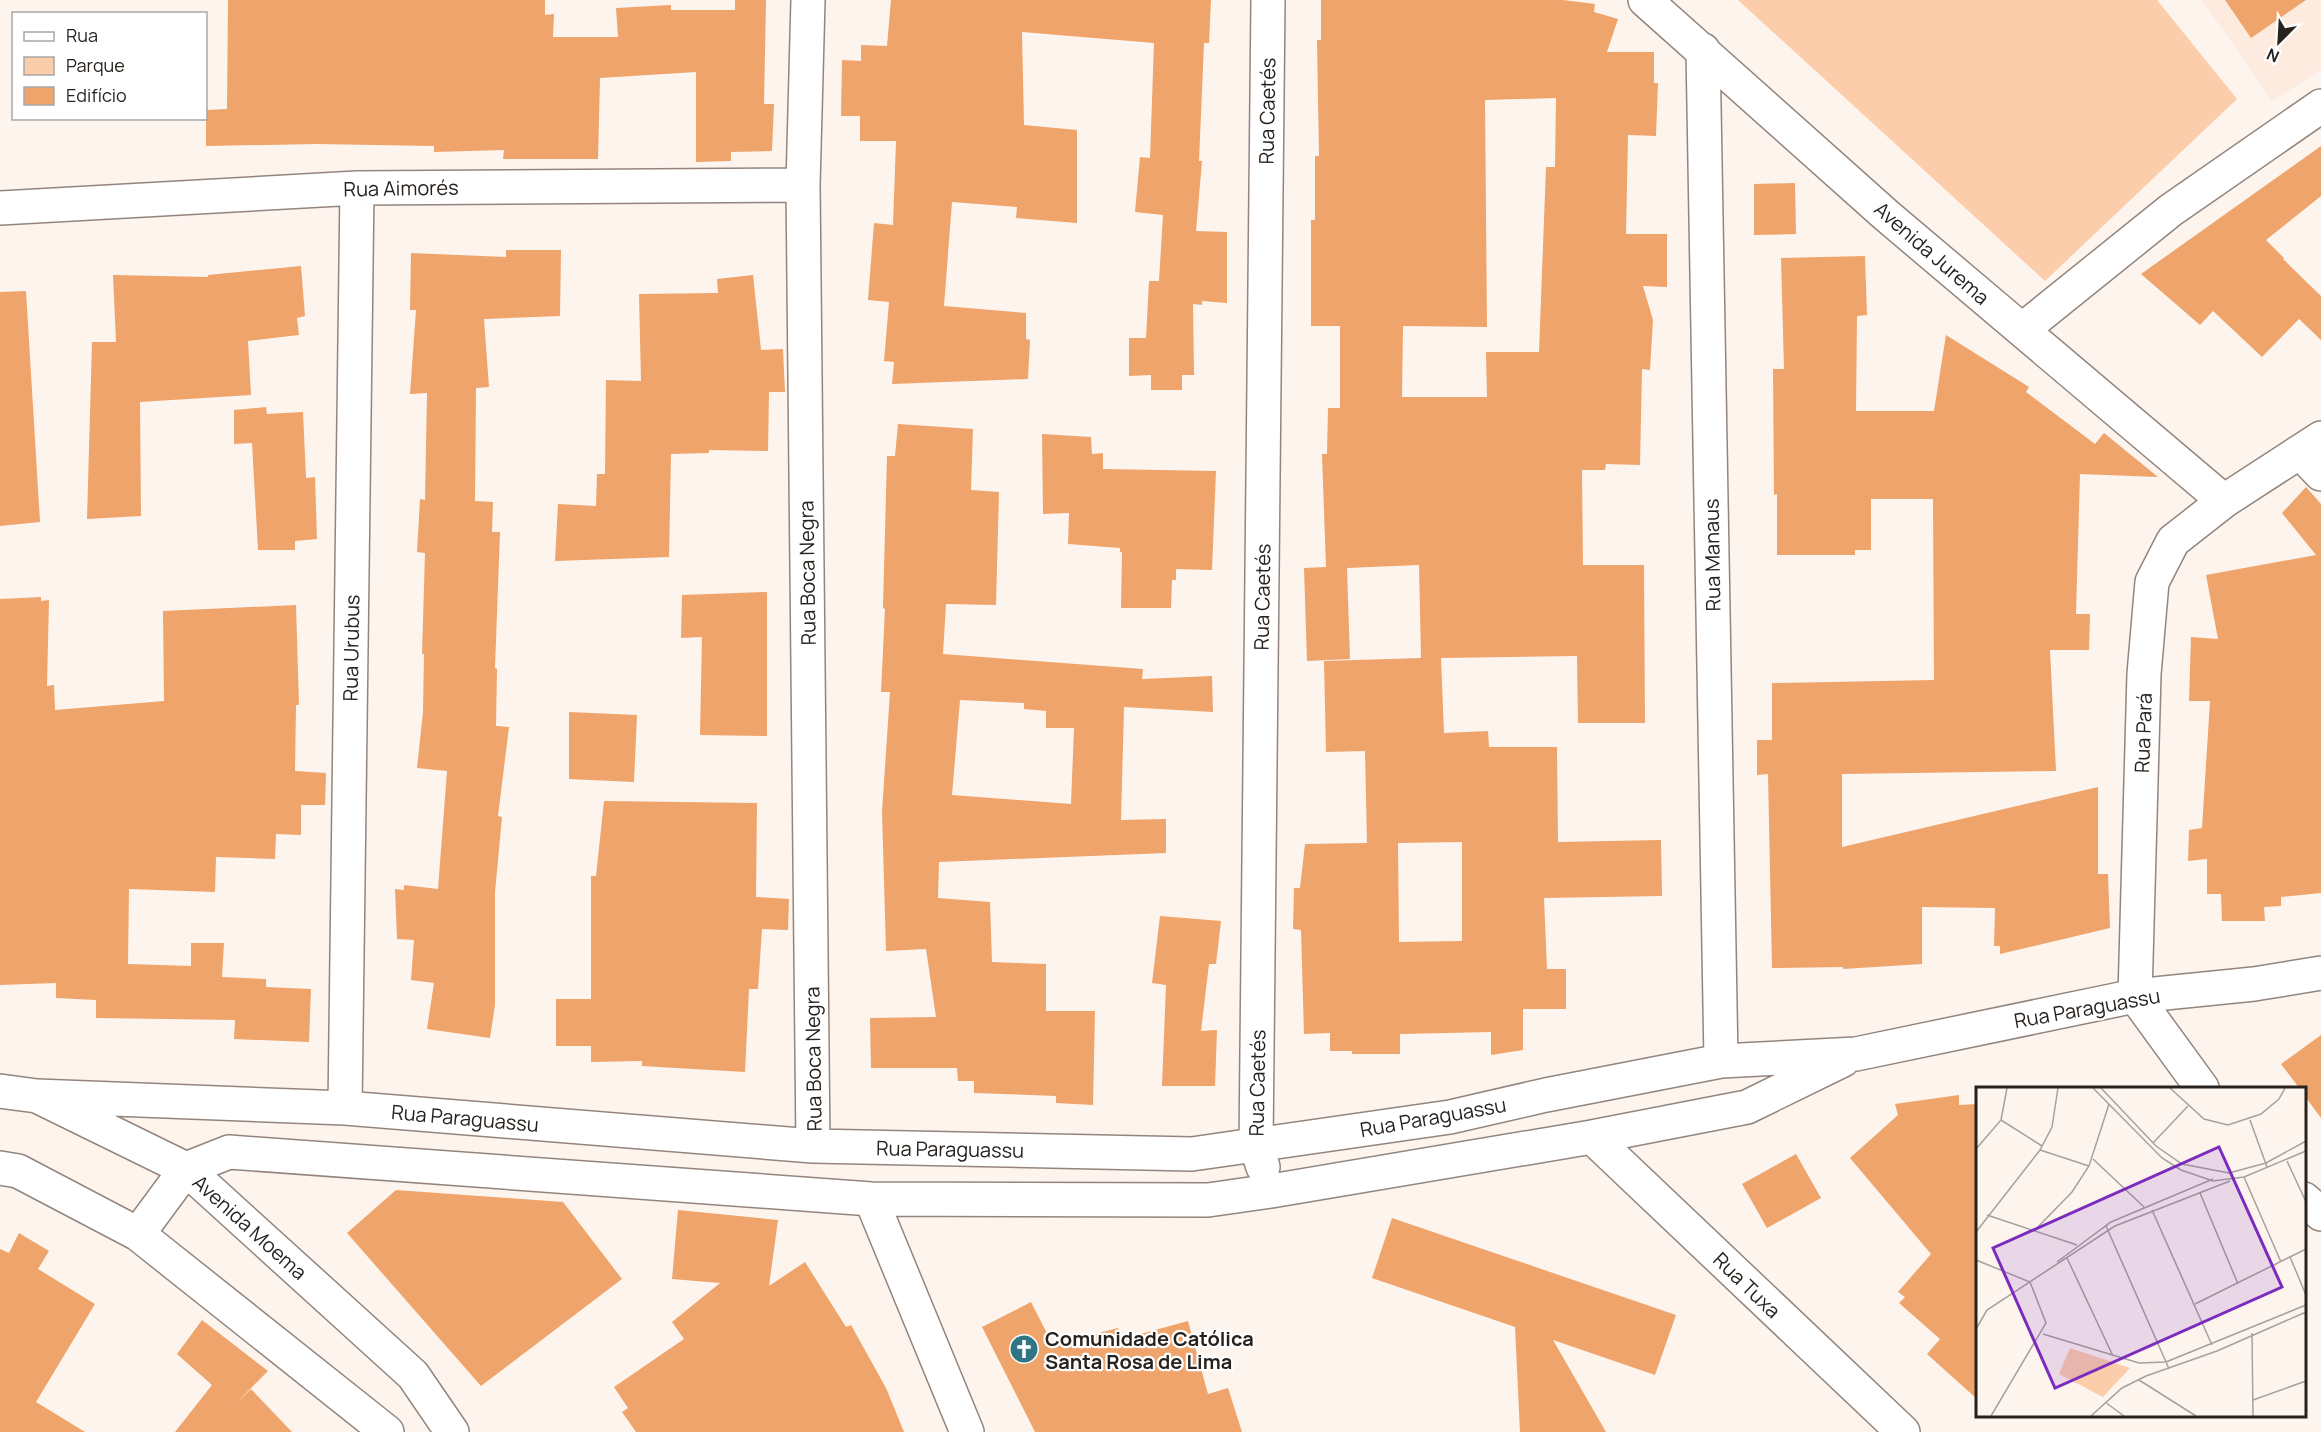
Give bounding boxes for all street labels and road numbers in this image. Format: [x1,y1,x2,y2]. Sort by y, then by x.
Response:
street label: Rua Caetés [1253,57,1281,165]
street label: Rua Aimorés [343,173,459,203]
street label: Avenida Jurema [1869,196,1995,310]
street label: Rua Manaus [1698,498,1726,612]
street label: Rua Boca Negra [792,500,822,646]
street label: Rua Caetés [1248,543,1276,651]
street label: Rua Urubus [337,594,365,702]
street label: Rua Pará [2128,692,2158,774]
street label: Rua Paraguassu [2012,982,2162,1034]
street label: Rua Boca Negra [798,986,828,1132]
street label: Rua Caetés [1243,1029,1271,1137]
street label: Rua Paraguassu [1358,1091,1508,1143]
street label: Rua Paraguassu [390,1098,540,1138]
street label: Rua Paraguassu [876,1134,1024,1164]
street label: Avenida Moema [187,1169,313,1285]
street label: Rua Tuxa [1708,1246,1786,1324]

